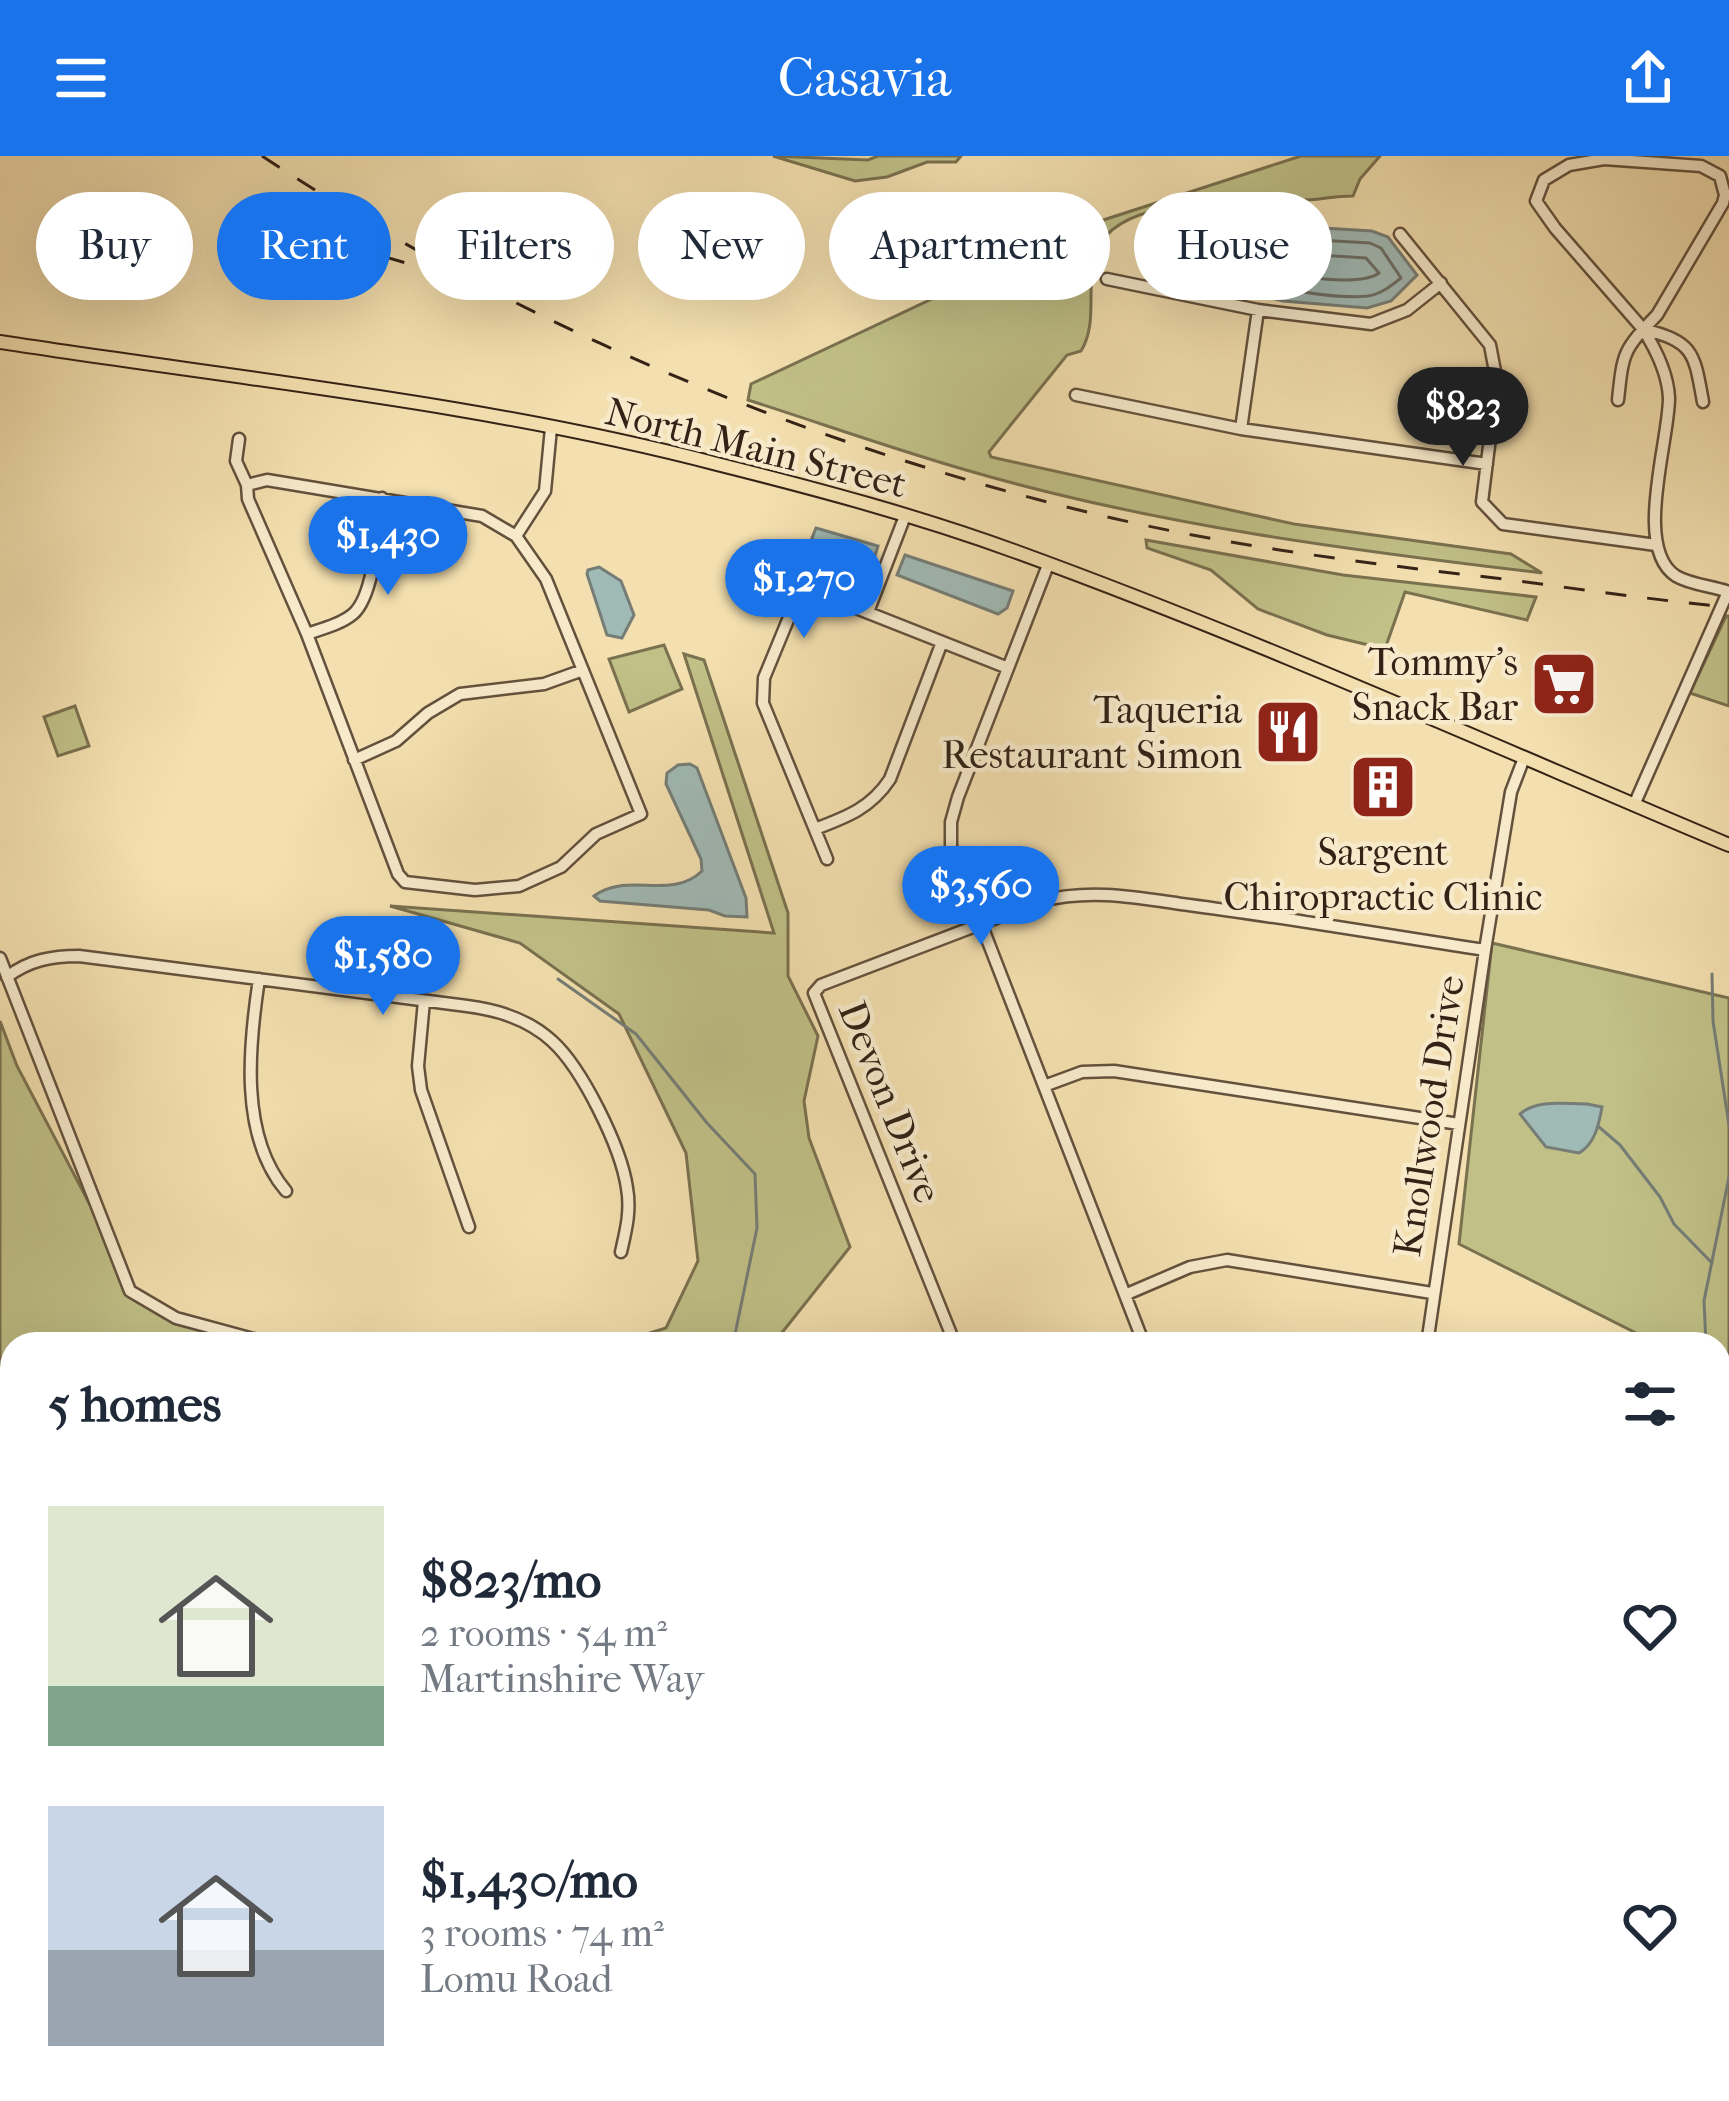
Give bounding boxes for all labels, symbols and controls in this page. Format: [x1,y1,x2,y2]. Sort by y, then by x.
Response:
icon: menu [48,45,114,111]
icon: share [1615,45,1681,111]
text: Casavia [778,47,951,110]
chip: Buy [36,192,193,300]
chip: Rent [217,192,391,300]
chip: Filters [415,192,614,300]
chip: New [638,192,805,300]
chip: Apartment [829,192,1110,300]
chip: House [1134,192,1332,300]
pin: $823 [1392,367,1534,469]
text: $823 [1424,383,1502,429]
street label: North Main Street [601,388,911,508]
pin: $1,430 [290,496,486,598]
text: $1,430 [335,512,441,558]
pin: $1,270 [706,539,902,641]
text: $1,270 [752,555,856,601]
place label: Tommy's Snack Bar [1352,639,1518,730]
supermarket icon: Tommy's Snack Bar [1529,649,1599,719]
place label: Taqueria Restaurant Simon [941,687,1243,778]
restaurant icon: Taqueria Restaurant Simon [1253,697,1323,767]
building icon: Sargent Chiropractic Clinic [1348,752,1418,822]
place label: Sargent Chiropractic Clinic [1224,829,1542,920]
pin: $3,560 [883,846,1079,948]
text: $3,560 [929,862,1033,908]
pin: $1,580 [285,916,481,1018]
text: $1,580 [333,932,433,978]
street label: Knollwood Drive [1384,972,1474,1260]
street label: Devon Drive [829,995,951,1209]
icon: filters [1617,1371,1683,1437]
text: 5 homes [48,1374,221,1434]
text: $823/mo [420,1550,601,1610]
icon: home [144,1554,288,1698]
icon: heart [1617,1593,1683,1659]
text: 2 rooms · 54 m² [420,1610,667,1656]
text: Martinshire Way [420,1656,704,1702]
text: $1,430/mo [420,1850,638,1910]
icon: home [144,1854,288,1998]
icon: heart [1617,1893,1683,1959]
text: 3 rooms · 74 m² [420,1910,664,1956]
text: Lomu Road [420,1956,613,2002]

